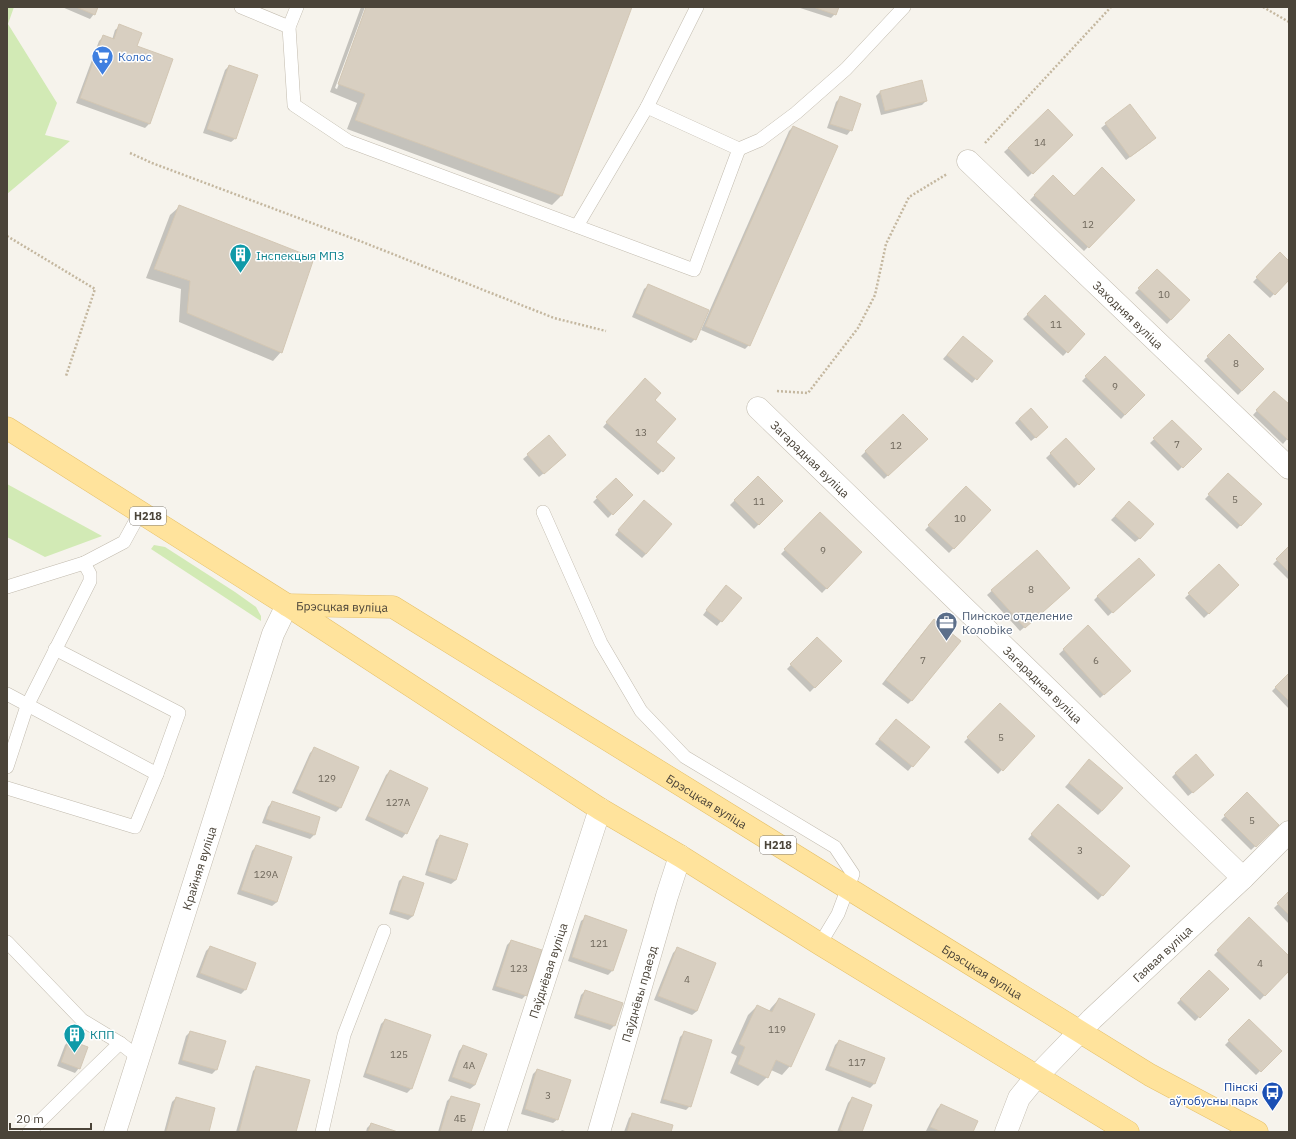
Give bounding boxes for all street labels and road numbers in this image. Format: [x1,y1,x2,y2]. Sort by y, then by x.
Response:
street label: Заходняя вуліца [1090,277,1167,352]
street label: Загарадная вуліца [768,417,854,501]
road number: Н218 [130,507,166,525]
street label: Брэсцкая вуліца [296,598,389,614]
street label: Загарадная вуліца [1000,643,1086,726]
street label: Брэсцкая вуліца [664,770,750,832]
street label: Крайняя вуліца [178,824,219,912]
road number: Н218 [760,836,796,854]
street label: Паўднёвая вуліца [525,920,570,1020]
street label: Гаявая вуліца [1129,922,1195,985]
street label: Брэсцкая вуліца [939,941,1026,1002]
street label: Паўднёвы праезд [618,944,660,1044]

